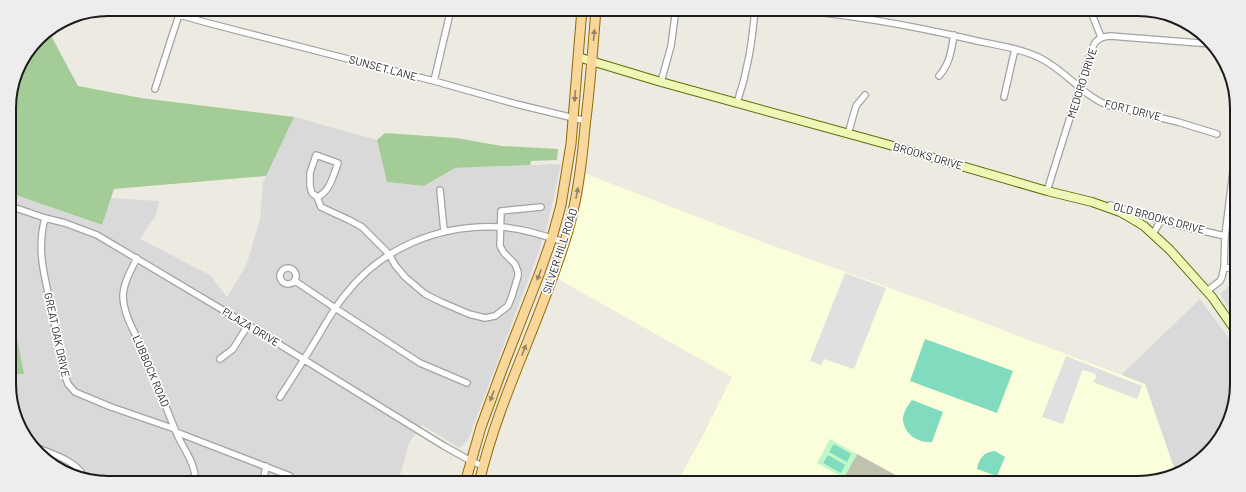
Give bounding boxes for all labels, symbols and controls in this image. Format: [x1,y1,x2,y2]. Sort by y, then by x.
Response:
one-way arrow [591,29,598,41]
street label: MEDORO DRIVE [1064,46,1099,120]
street label: SUNSET LANE [348,52,419,83]
one-way arrow [572,90,578,102]
street label: FORT DRIVE [1104,96,1163,123]
street label: BROOKS DRIVE [892,139,965,172]
one-way arrow [575,187,581,200]
street label: OLD BROOKS DRIVE [1112,199,1207,236]
street label: SILVER HILL ROAD [540,206,579,295]
one-way arrow [535,270,541,282]
street label: GREAT OAK DRIVE [42,291,73,379]
street label: PLAZA DRIVE [220,304,283,349]
street label: LUBBOCK ROAD [131,333,172,409]
one-way arrow [521,343,527,355]
one-way arrow [489,391,495,403]

